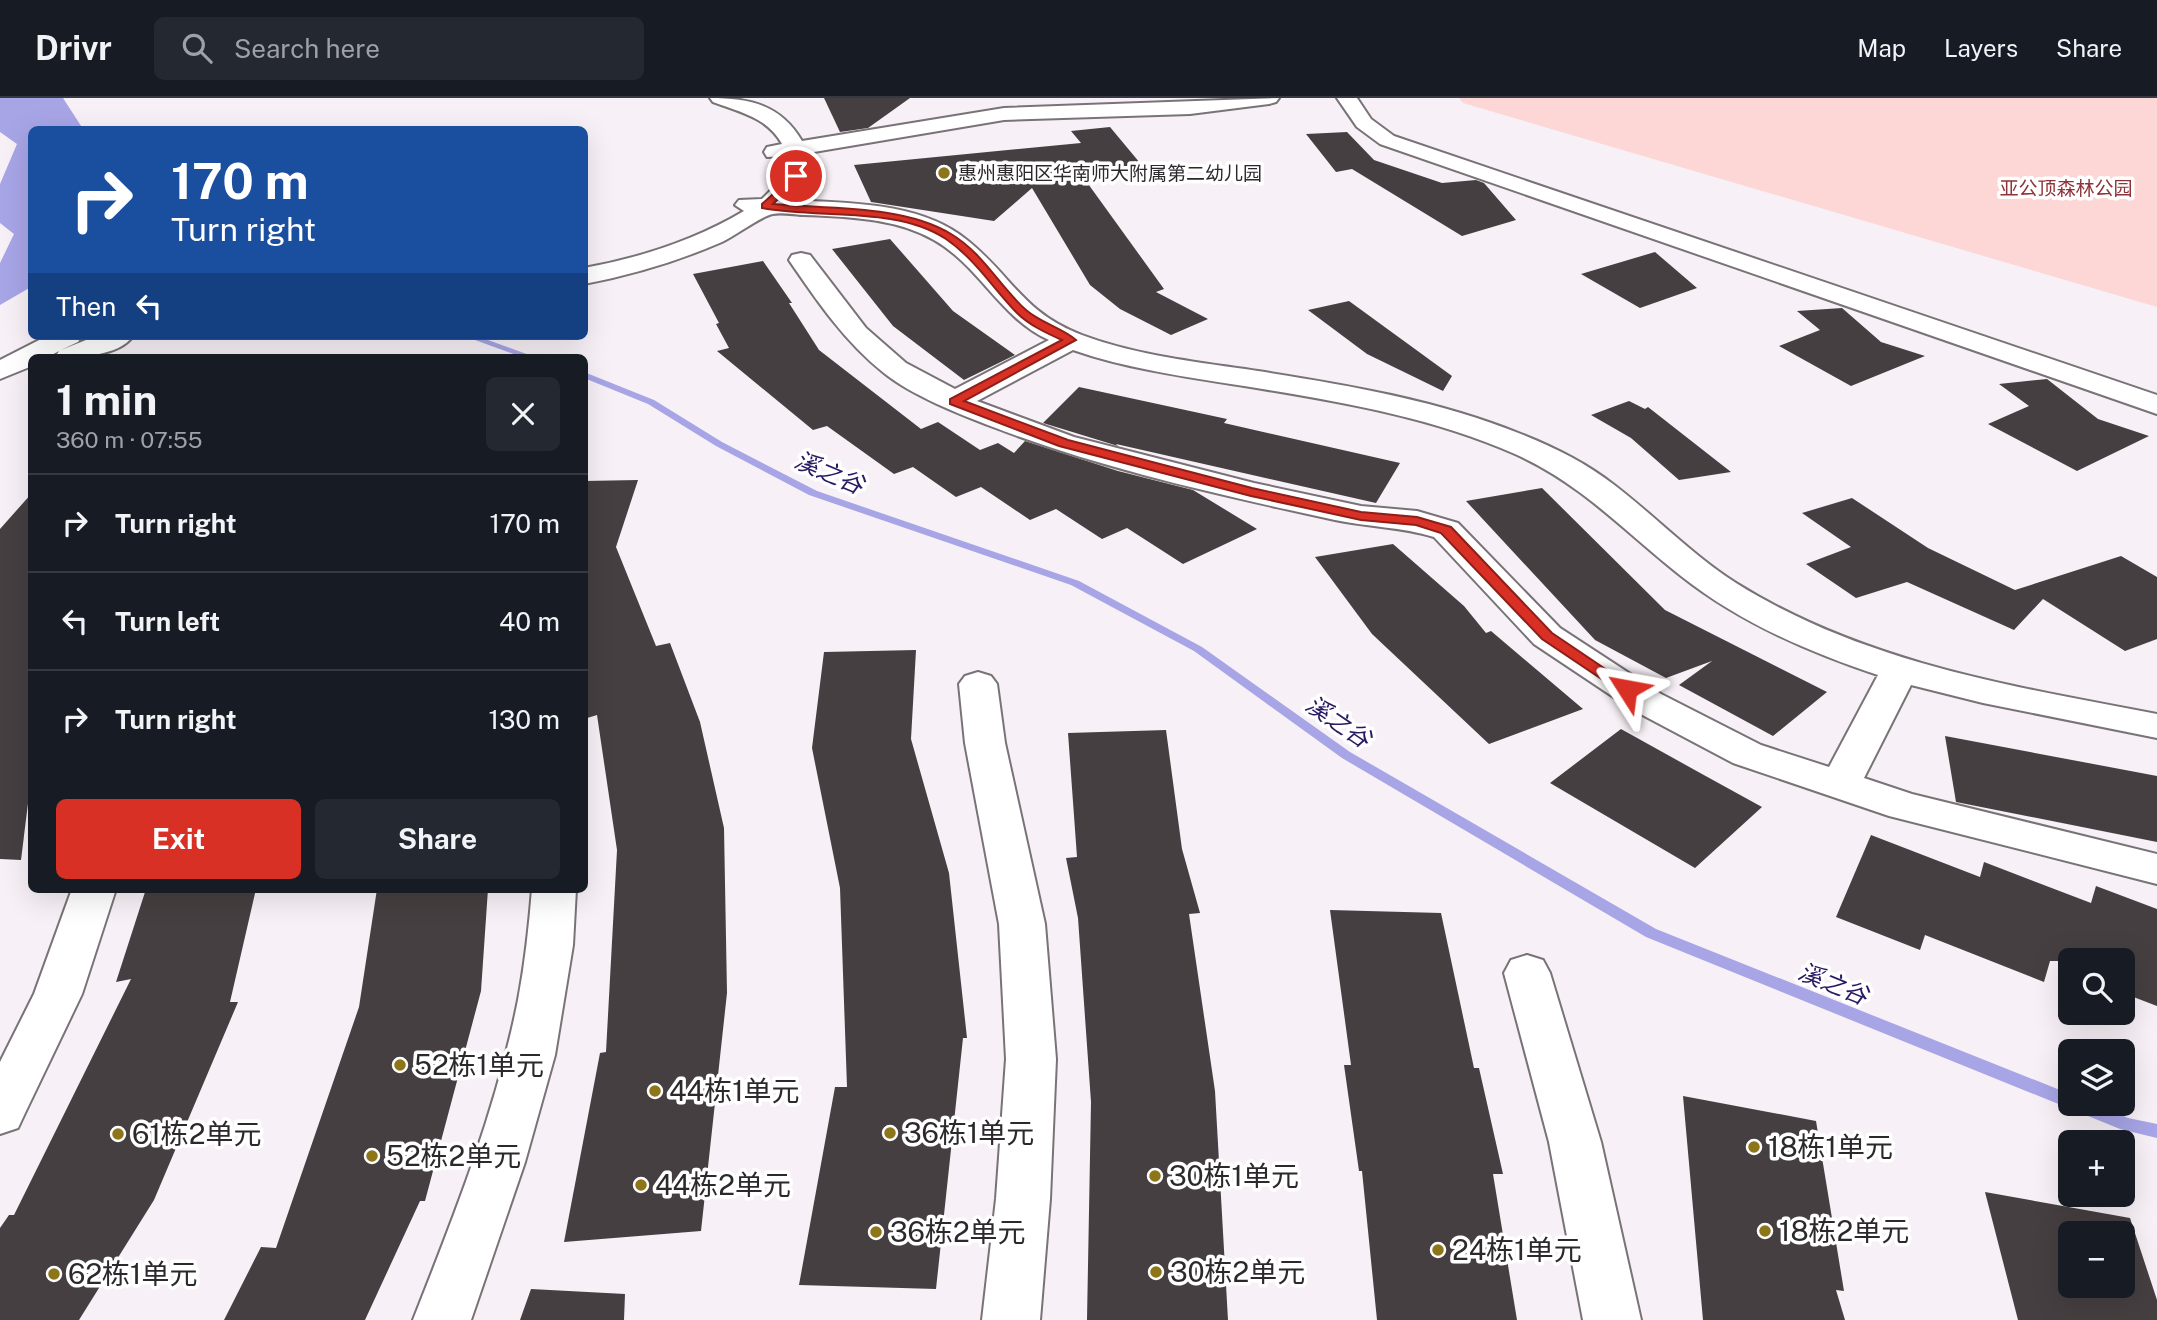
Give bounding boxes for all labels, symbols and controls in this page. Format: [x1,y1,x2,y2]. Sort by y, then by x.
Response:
search box [154,17,644,80]
text: Drivr [35,29,112,67]
icon: search [178,29,216,67]
text: Search here [234,33,380,64]
text: Map [1857,34,1906,62]
text: Layers [1944,34,2018,62]
text: Share [2056,34,2122,62]
pin [766,146,826,206]
text: 170 m [171,152,309,210]
icon: right [56,154,147,245]
icon: arrive [777,157,815,195]
place label: 惠州惠阳区华南师大附属第二幼儿园 [958,162,1262,184]
marker: 惠州惠阳区华南师大附属第二幼儿园 [936,165,952,181]
park label: 亚公顶森林公园 [1999,177,2133,199]
text: Turn right [171,211,316,248]
icon: left [130,287,168,325]
text: Then [56,291,116,322]
text: 1 min [56,375,157,424]
button: close [486,377,560,451]
text: 360 m · 07:55 [56,426,203,453]
water label: 溪之谷 [791,445,870,500]
icon: right [56,504,94,542]
text: Turn right [115,508,237,539]
text: 170 m [490,508,560,539]
icon: left [56,602,94,640]
text: Turn left [115,606,220,637]
text: 40 m [499,606,560,637]
position arrow [1590,652,1664,726]
water label: 溪之谷 [1301,689,1378,754]
icon: right [56,700,94,738]
text: Turn right [115,704,237,735]
text: 130 m [488,704,560,735]
button: Exit [56,799,301,879]
button: Share [315,799,560,879]
map controls [2058,948,2135,1298]
button: search [2058,948,2135,1025]
water label: 溪之谷 [1795,957,1874,1010]
button: layers [2058,1039,2135,1116]
place label: 52栋1单元 [414,1048,544,1081]
marker: 52栋1单元 [392,1057,408,1073]
place label: 44栋1单元 [669,1074,800,1107]
marker: 44栋1单元 [647,1083,663,1099]
place label: 36栋1单元 [904,1116,1034,1149]
place label: 61栋2单元 [132,1117,262,1150]
marker: 36栋1单元 [882,1125,898,1141]
marker: 61栋2单元 [110,1126,126,1142]
place label: 18栋1单元 [1768,1130,1893,1163]
button: + [2058,1130,2135,1207]
place label: 52栋2单元 [386,1139,521,1172]
marker: 18栋1单元 [1746,1139,1762,1155]
marker: 52栋2单元 [364,1148,380,1164]
place label: 30栋1单元 [1169,1159,1299,1192]
place label: 44栋2单元 [655,1168,791,1201]
marker: 30栋1单元 [1147,1168,1163,1184]
marker: 44栋2单元 [633,1177,649,1193]
place label: 18栋2单元 [1779,1214,1909,1247]
place label: 36栋2单元 [890,1215,1026,1248]
button: − [2058,1221,2135,1298]
marker: 18栋2单元 [1757,1223,1773,1239]
marker: 36栋2单元 [868,1224,884,1240]
place label: 24栋1单元 [1452,1233,1582,1266]
marker: 24栋1单元 [1430,1242,1446,1258]
place label: 30栋2单元 [1170,1255,1305,1288]
place label: 62栋1单元 [68,1257,198,1290]
marker: 30栋2单元 [1148,1264,1164,1280]
marker: 62栋1单元 [46,1266,62,1282]

